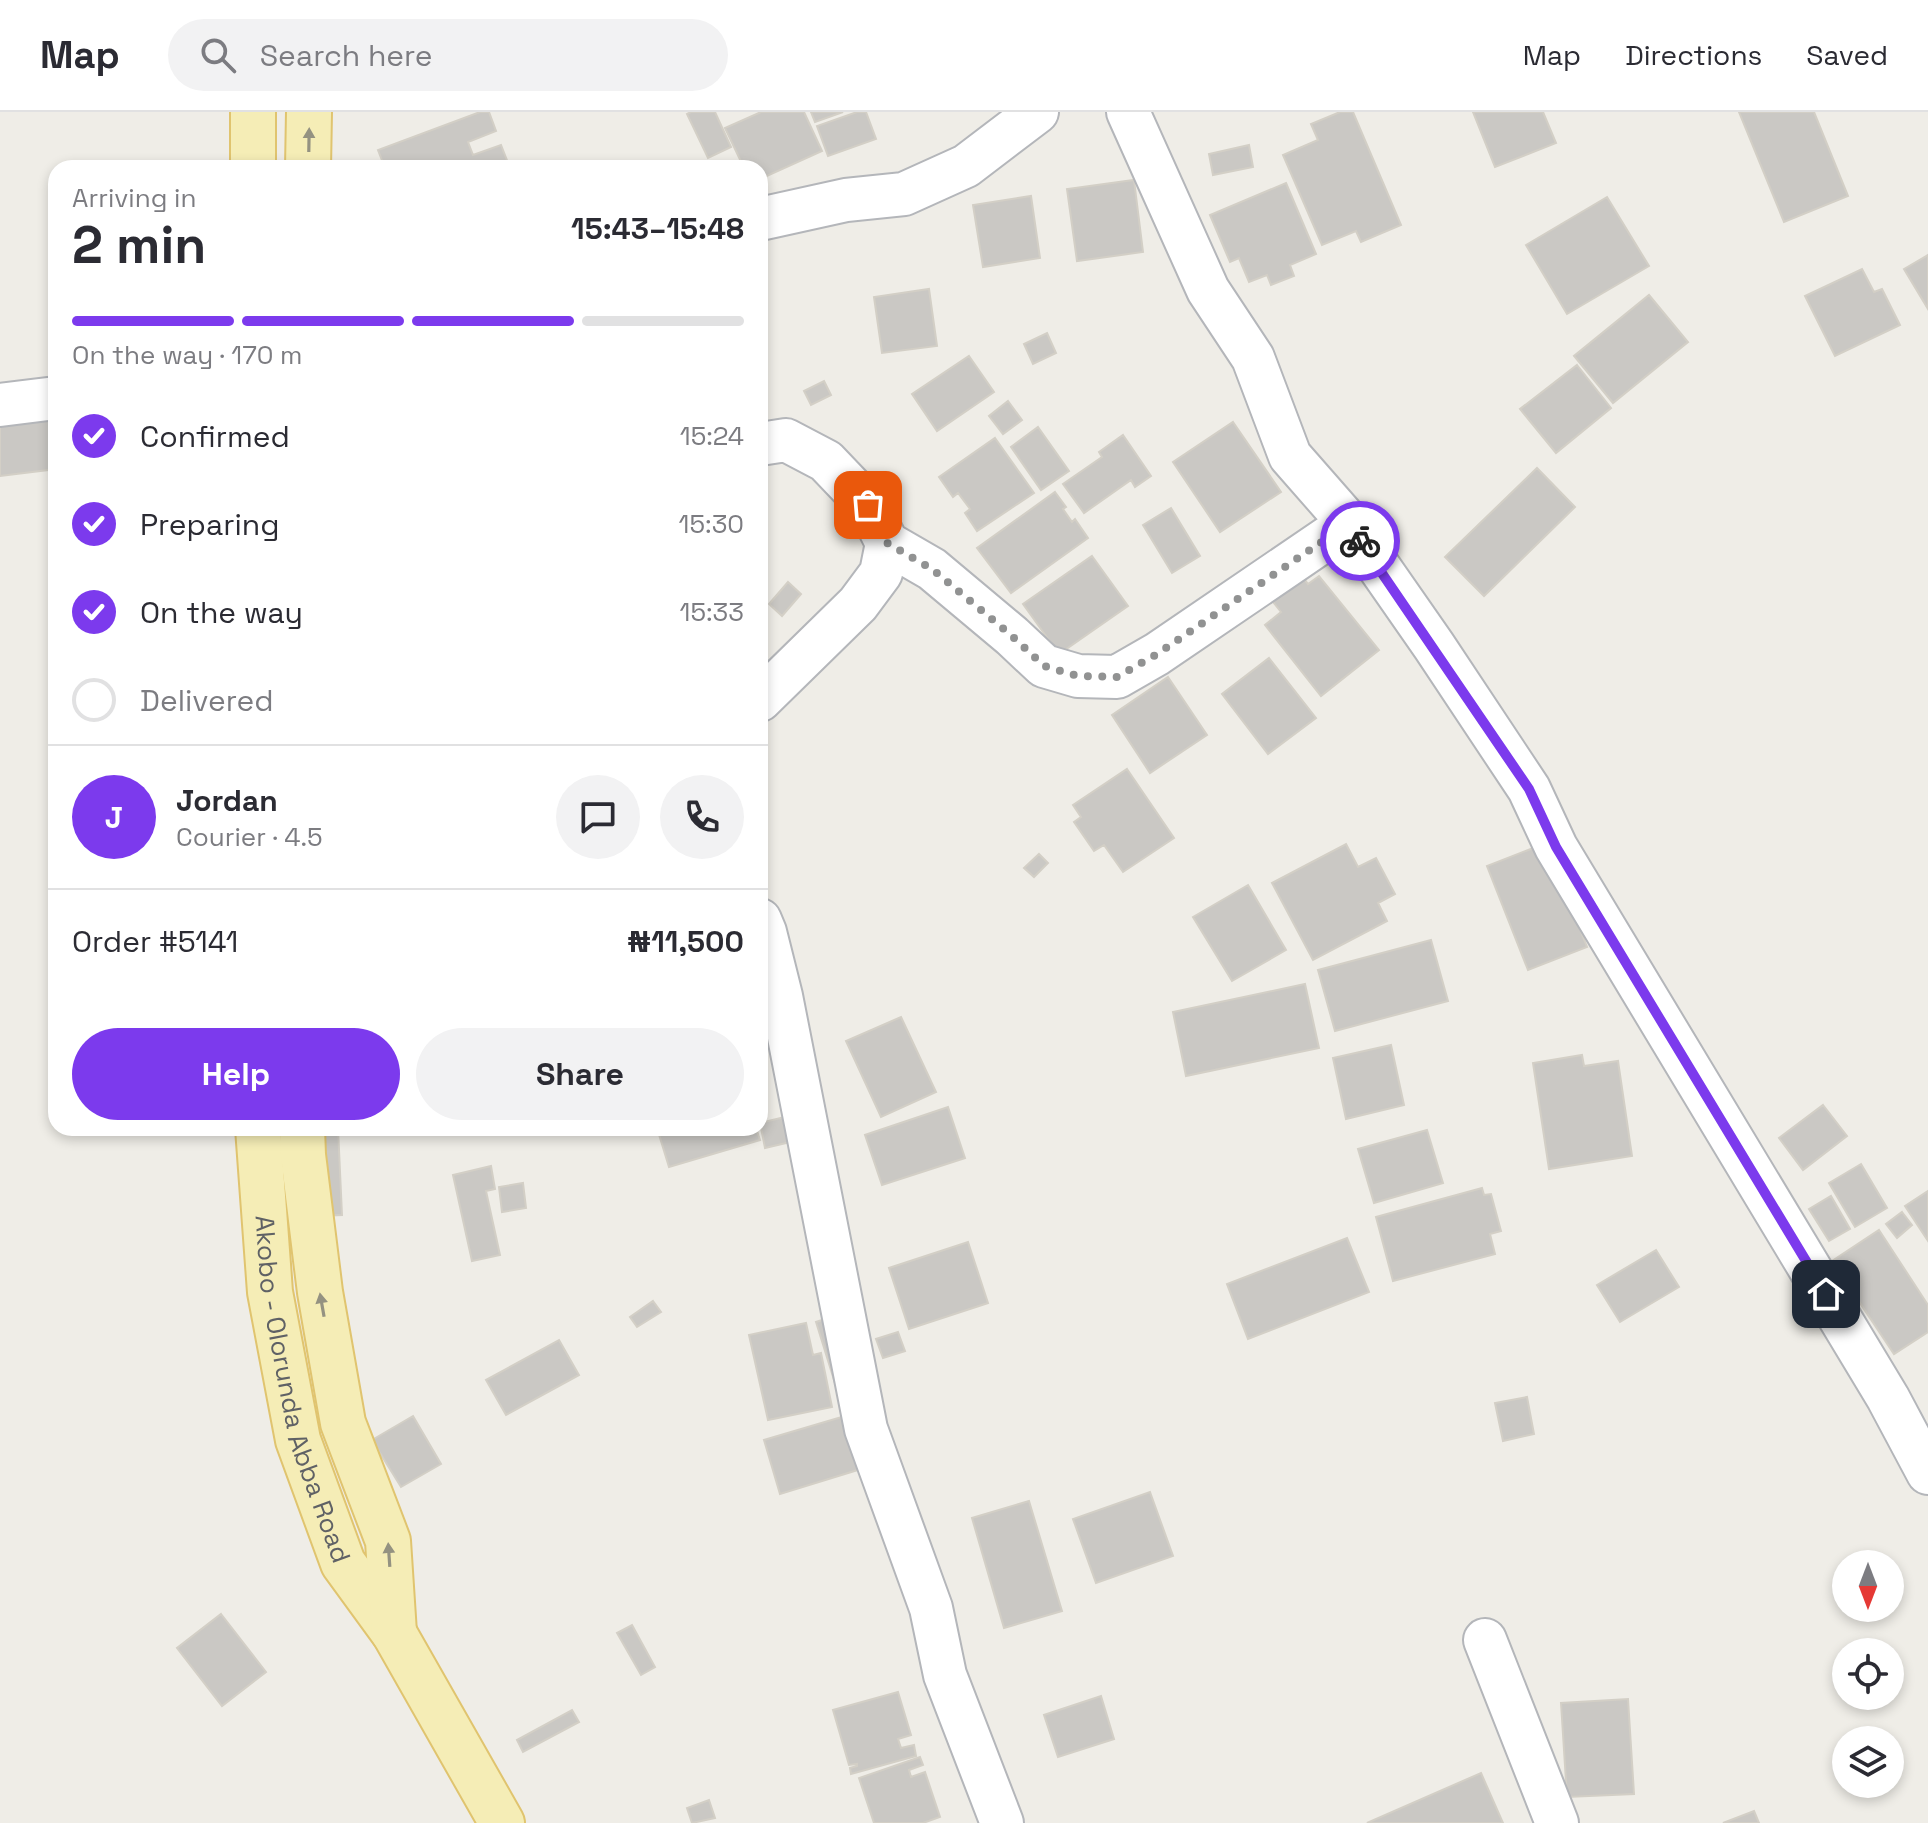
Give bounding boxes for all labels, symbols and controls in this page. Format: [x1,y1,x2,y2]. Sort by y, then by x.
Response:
search box [168,19,728,91]
text: Map [40,31,120,79]
icon: search [196,33,240,77]
text: Search here [260,36,433,75]
text: Map [1523,37,1581,73]
text: Directions [1625,37,1762,73]
text: Saved [1806,37,1888,73]
one-way arrow [302,127,315,152]
text: Arriving in [72,181,196,215]
text: 15:43–15:48 [571,209,744,248]
text: 2 min [72,212,206,278]
text: On the way · 170 m [72,338,302,372]
icon: check [72,414,116,458]
text: Confirmed [140,417,290,456]
text: 15:24 [680,419,744,453]
pin [834,471,902,539]
icon: bag [846,483,890,527]
courier [1320,501,1400,581]
icon: check [72,502,116,546]
text: Preparing [140,505,279,544]
text: 15:30 [679,507,744,541]
icon: bike [1338,519,1382,563]
icon: check [72,590,116,634]
text: On the way [140,593,303,632]
text: 15:33 [680,595,744,629]
text: Delivered [140,681,274,720]
button: chat [556,775,640,859]
button: phone [660,775,744,859]
text: Jordan [176,781,278,820]
text: J [105,798,123,837]
text: Courier · 4.5 [176,820,323,854]
text: Order #5141 [72,922,238,961]
text: ₦11,500 [627,922,744,961]
button: Help [72,1028,400,1120]
button: Share [416,1028,744,1120]
street label: Akobo - Olorunda Abba Road [247,1214,358,1568]
pin [1792,1260,1860,1328]
icon: home [1804,1272,1848,1316]
one-way arrow [315,1292,327,1317]
one-way arrow [382,1542,395,1567]
north arrow [1832,1550,1904,1622]
map controls [1832,1550,1904,1798]
button: locate [1832,1638,1904,1710]
button: layers [1832,1726,1904,1798]

